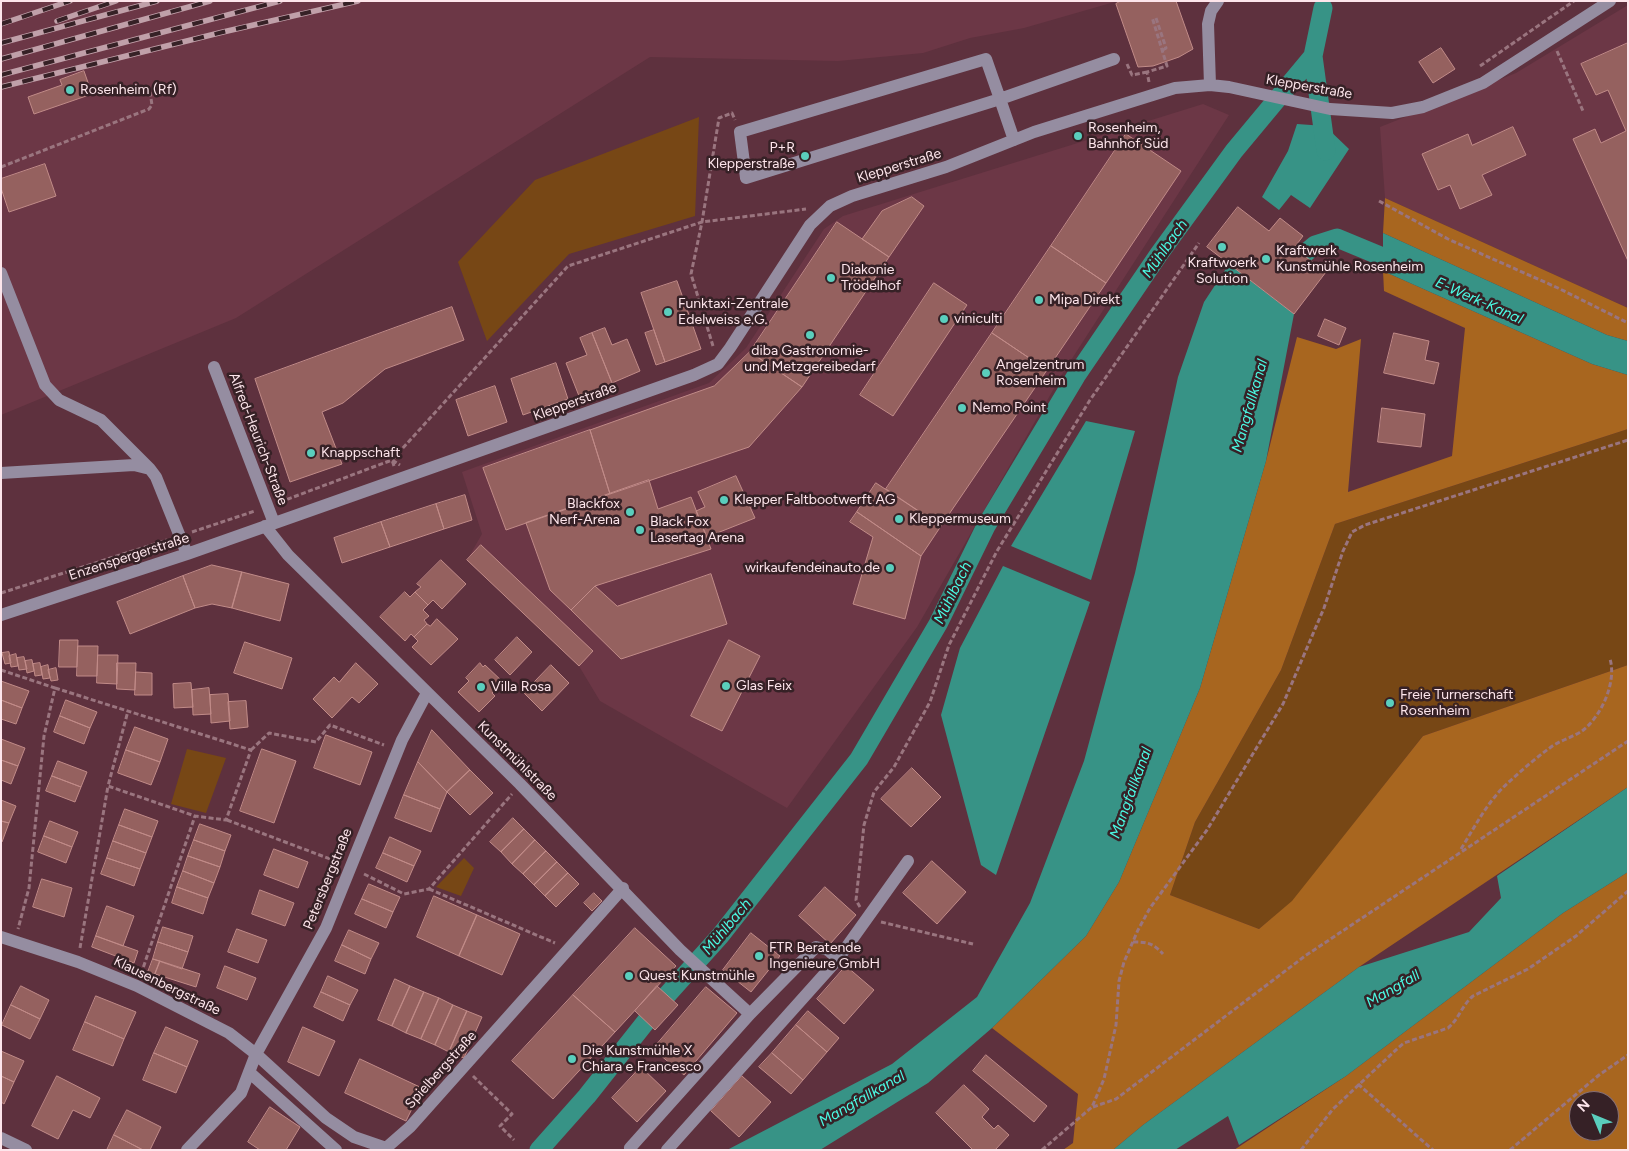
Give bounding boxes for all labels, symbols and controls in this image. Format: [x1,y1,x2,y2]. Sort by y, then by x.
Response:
street label: Klepperstraße [1264,71,1354,103]
place label: Rosenheim (Rf) [80,82,177,98]
marker: Rosenheim (Rf) [64,84,76,96]
place label: Rosenheim, Bahnhof Süd [1088,120,1168,152]
marker: Rosenheim, Bahnhof Süd [1072,130,1084,142]
place label: P+R Klepperstraße [708,140,795,172]
street label: Klepperstraße [855,145,943,187]
marker: P+R Klepperstraße [799,150,811,162]
water label: Mühlbach [1138,216,1192,282]
marker: Kraftwoerk Solution [1216,241,1228,253]
place label: Kraftwerk Kunstmühle Rosenheim [1276,243,1423,276]
marker: Kraftwerk Kunstmühle Rosenheim [1260,253,1272,265]
place label: Kraftwoerk Solution [1188,255,1256,288]
place label: Diakonie Trödelhof [841,262,901,294]
marker: Diakonie Trödelhof [825,272,837,284]
water label: E-Werk-Kanal [1432,274,1526,328]
place label: Mipa Direkt [1049,292,1120,308]
marker: Mipa Direkt [1033,294,1045,306]
place label: Funktaxi-Zentrale Edelweiss e.G. [678,296,788,328]
marker: Funktaxi-Zentrale Edelweiss e.G. [662,306,674,318]
place label: viniculti [954,311,1003,327]
marker: viniculti [938,313,950,325]
marker: diba Gastronomie- und Metzgereibedarf [804,329,816,341]
place label: diba Gastronomie- und Metzgereibedarf [744,343,876,376]
place label: Angelzentrum Rosenheim [996,357,1084,390]
water label: Mangfallkanal [1228,357,1272,455]
marker: Angelzentrum Rosenheim [980,367,992,379]
street label: Alfred-Heurich-Straße [225,370,291,508]
street label: Klepperstraße [531,379,619,425]
place label: Nemo Point [972,400,1046,416]
marker: Nemo Point [956,402,968,414]
place label: Knappschaft [321,445,401,461]
marker: Knappschaft [305,447,317,459]
place label: Klepper Faltbootwerft AG [734,492,895,508]
marker: Klepper Faltbootwerft AG [718,494,730,506]
place label: Blackfox Nerf-Arena [549,496,620,528]
marker: Blackfox Nerf-Arena [624,506,636,518]
place label: Kleppermuseum [909,511,1011,527]
marker: Kleppermuseum [893,513,905,525]
place label: Black Fox Lasertag Arena [650,514,744,546]
marker: Black Fox Lasertag Arena [634,524,646,536]
street label: Enzenspergerstraße [67,530,191,584]
water label: Mühlbach [930,559,976,627]
place label: wirkaufendeinauto.de [745,560,880,576]
marker: wirkaufendeinauto.de [884,562,896,574]
place label: Glas Feix [736,678,792,694]
place label: Villa Rosa [491,679,551,695]
marker: Glas Feix [720,680,732,692]
marker: Villa Rosa [475,681,487,693]
place label: Freie Turnerschaft Rosenheim [1400,687,1514,720]
marker: Freie Turnerschaft Rosenheim [1384,697,1396,709]
street label: Kunstmühlstraße [474,718,560,804]
water label: Mangfallkanal [1106,745,1156,841]
street label: Petersbergstraße [300,826,356,932]
water label: Mühlbach [699,896,755,958]
place label: FTR Beratende Ingenieure GmbH [769,940,880,972]
marker: FTR Beratende Ingenieure GmbH [753,950,765,962]
street label: Klausenbergstraße [111,953,223,1019]
water label: Mangfall [1363,966,1423,1012]
place label: Quest Kunstmühle [639,968,755,984]
marker: Quest Kunstmühle [623,970,635,982]
street label: Spielbergstraße [402,1028,480,1112]
place label: Die Kunstmühle X Chiara e Francesco [582,1043,701,1076]
marker: Die Kunstmühle X Chiara e Francesco [566,1053,578,1065]
water label: Mangfallkanal [816,1067,908,1131]
north arrow [1569,1091,1619,1141]
text: N [1574,1096,1594,1116]

